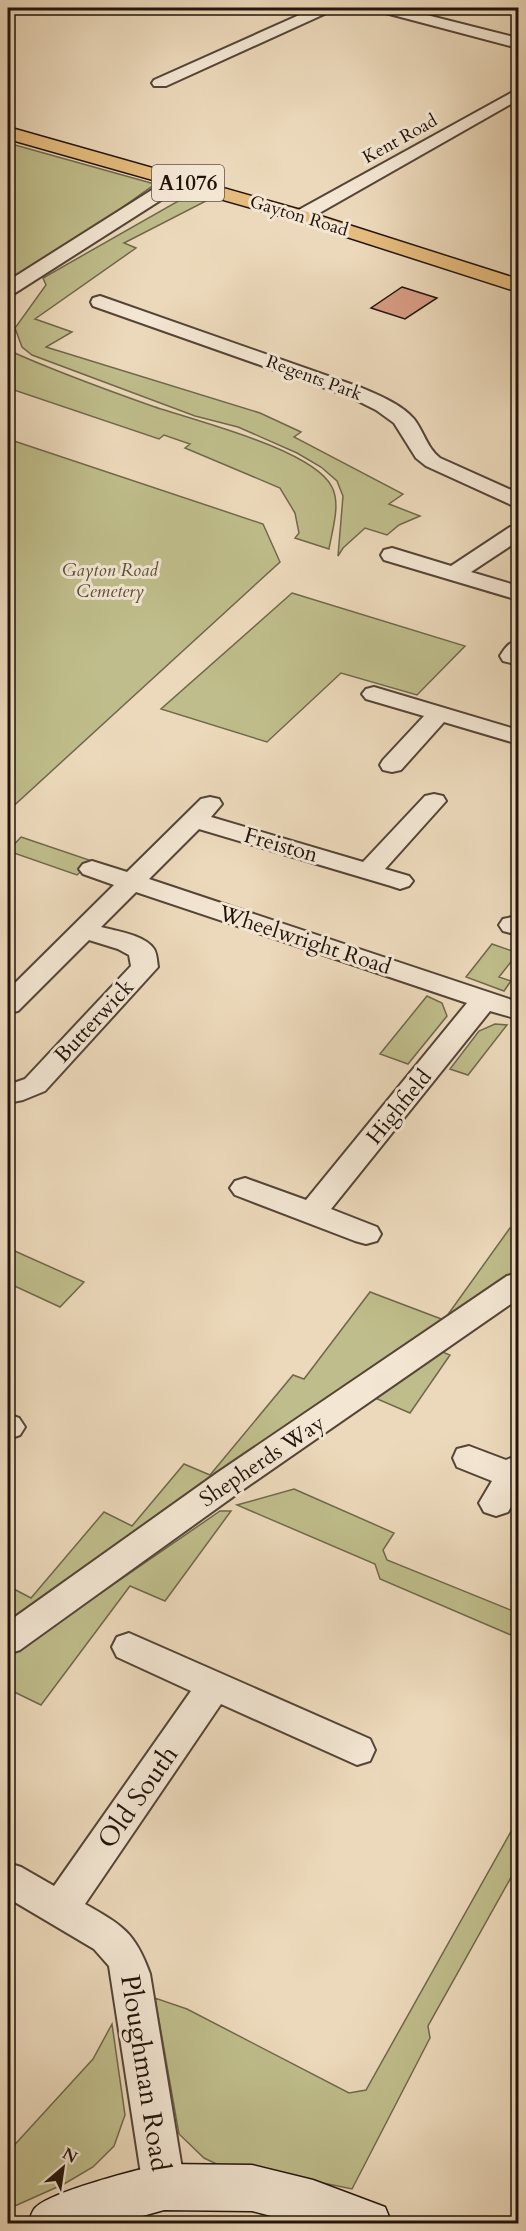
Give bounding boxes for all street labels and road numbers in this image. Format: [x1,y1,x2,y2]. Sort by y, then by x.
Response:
street label: Kent Road [358,108,442,170]
road number: A1076 [152,165,224,201]
street label: Gayton Road [247,189,352,243]
street label: Regents Park [263,349,366,407]
street label: Freiston [241,820,322,870]
street label: Wheelwright Road [214,898,395,982]
street label: Butterwick [47,972,141,1069]
street label: Highfield [359,1063,439,1151]
street label: Shepherds Way [193,1408,331,1514]
street label: Old South [89,1738,187,1856]
street label: Ploughman Road [111,1972,179,2175]

